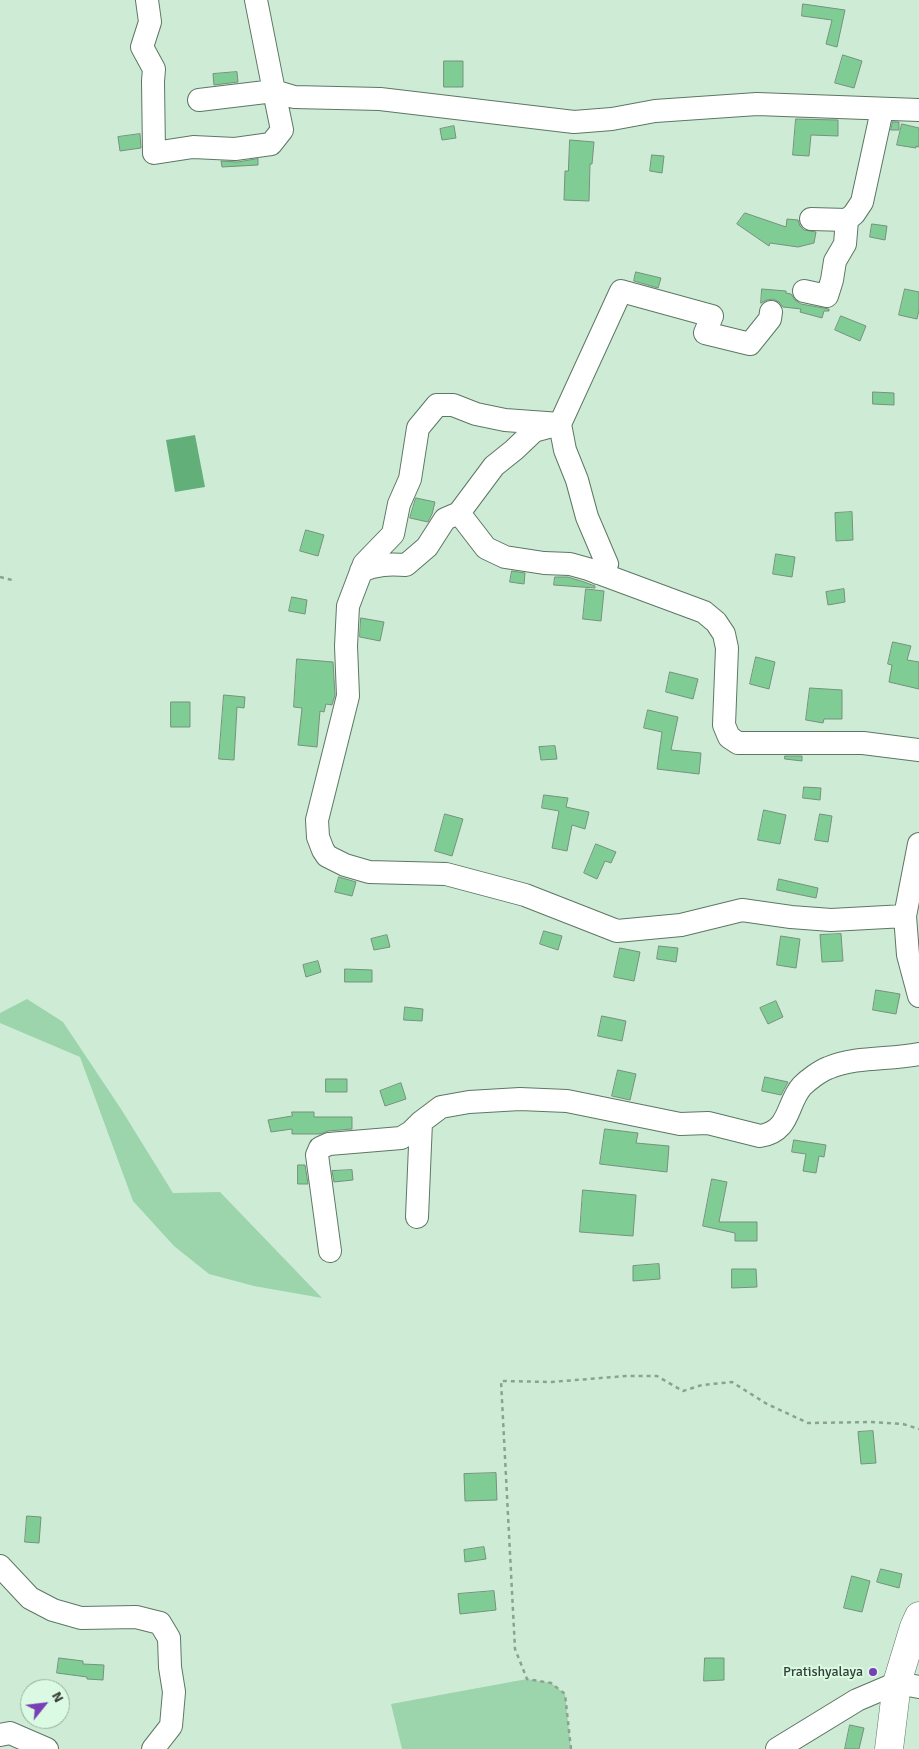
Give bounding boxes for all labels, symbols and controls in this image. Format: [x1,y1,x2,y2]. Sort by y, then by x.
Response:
place label: Pratishyalaya [783,1664,863,1680]
marker: Pratishyalaya [867,1666,879,1678]
north arrow [20,1679,70,1729]
text: N [48,1689,67,1705]

